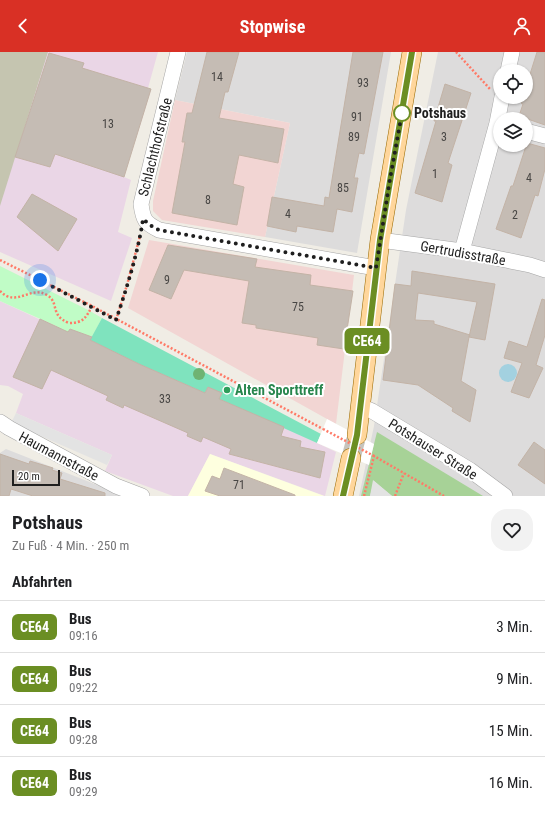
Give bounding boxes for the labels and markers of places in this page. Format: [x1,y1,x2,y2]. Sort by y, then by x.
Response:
marker: Potshaus [393,104,411,122]
place label: Potshaus [414,105,466,121]
place label: Alten Sporttreff [235,382,324,398]
marker: Alten Sporttreff [222,385,232,395]

